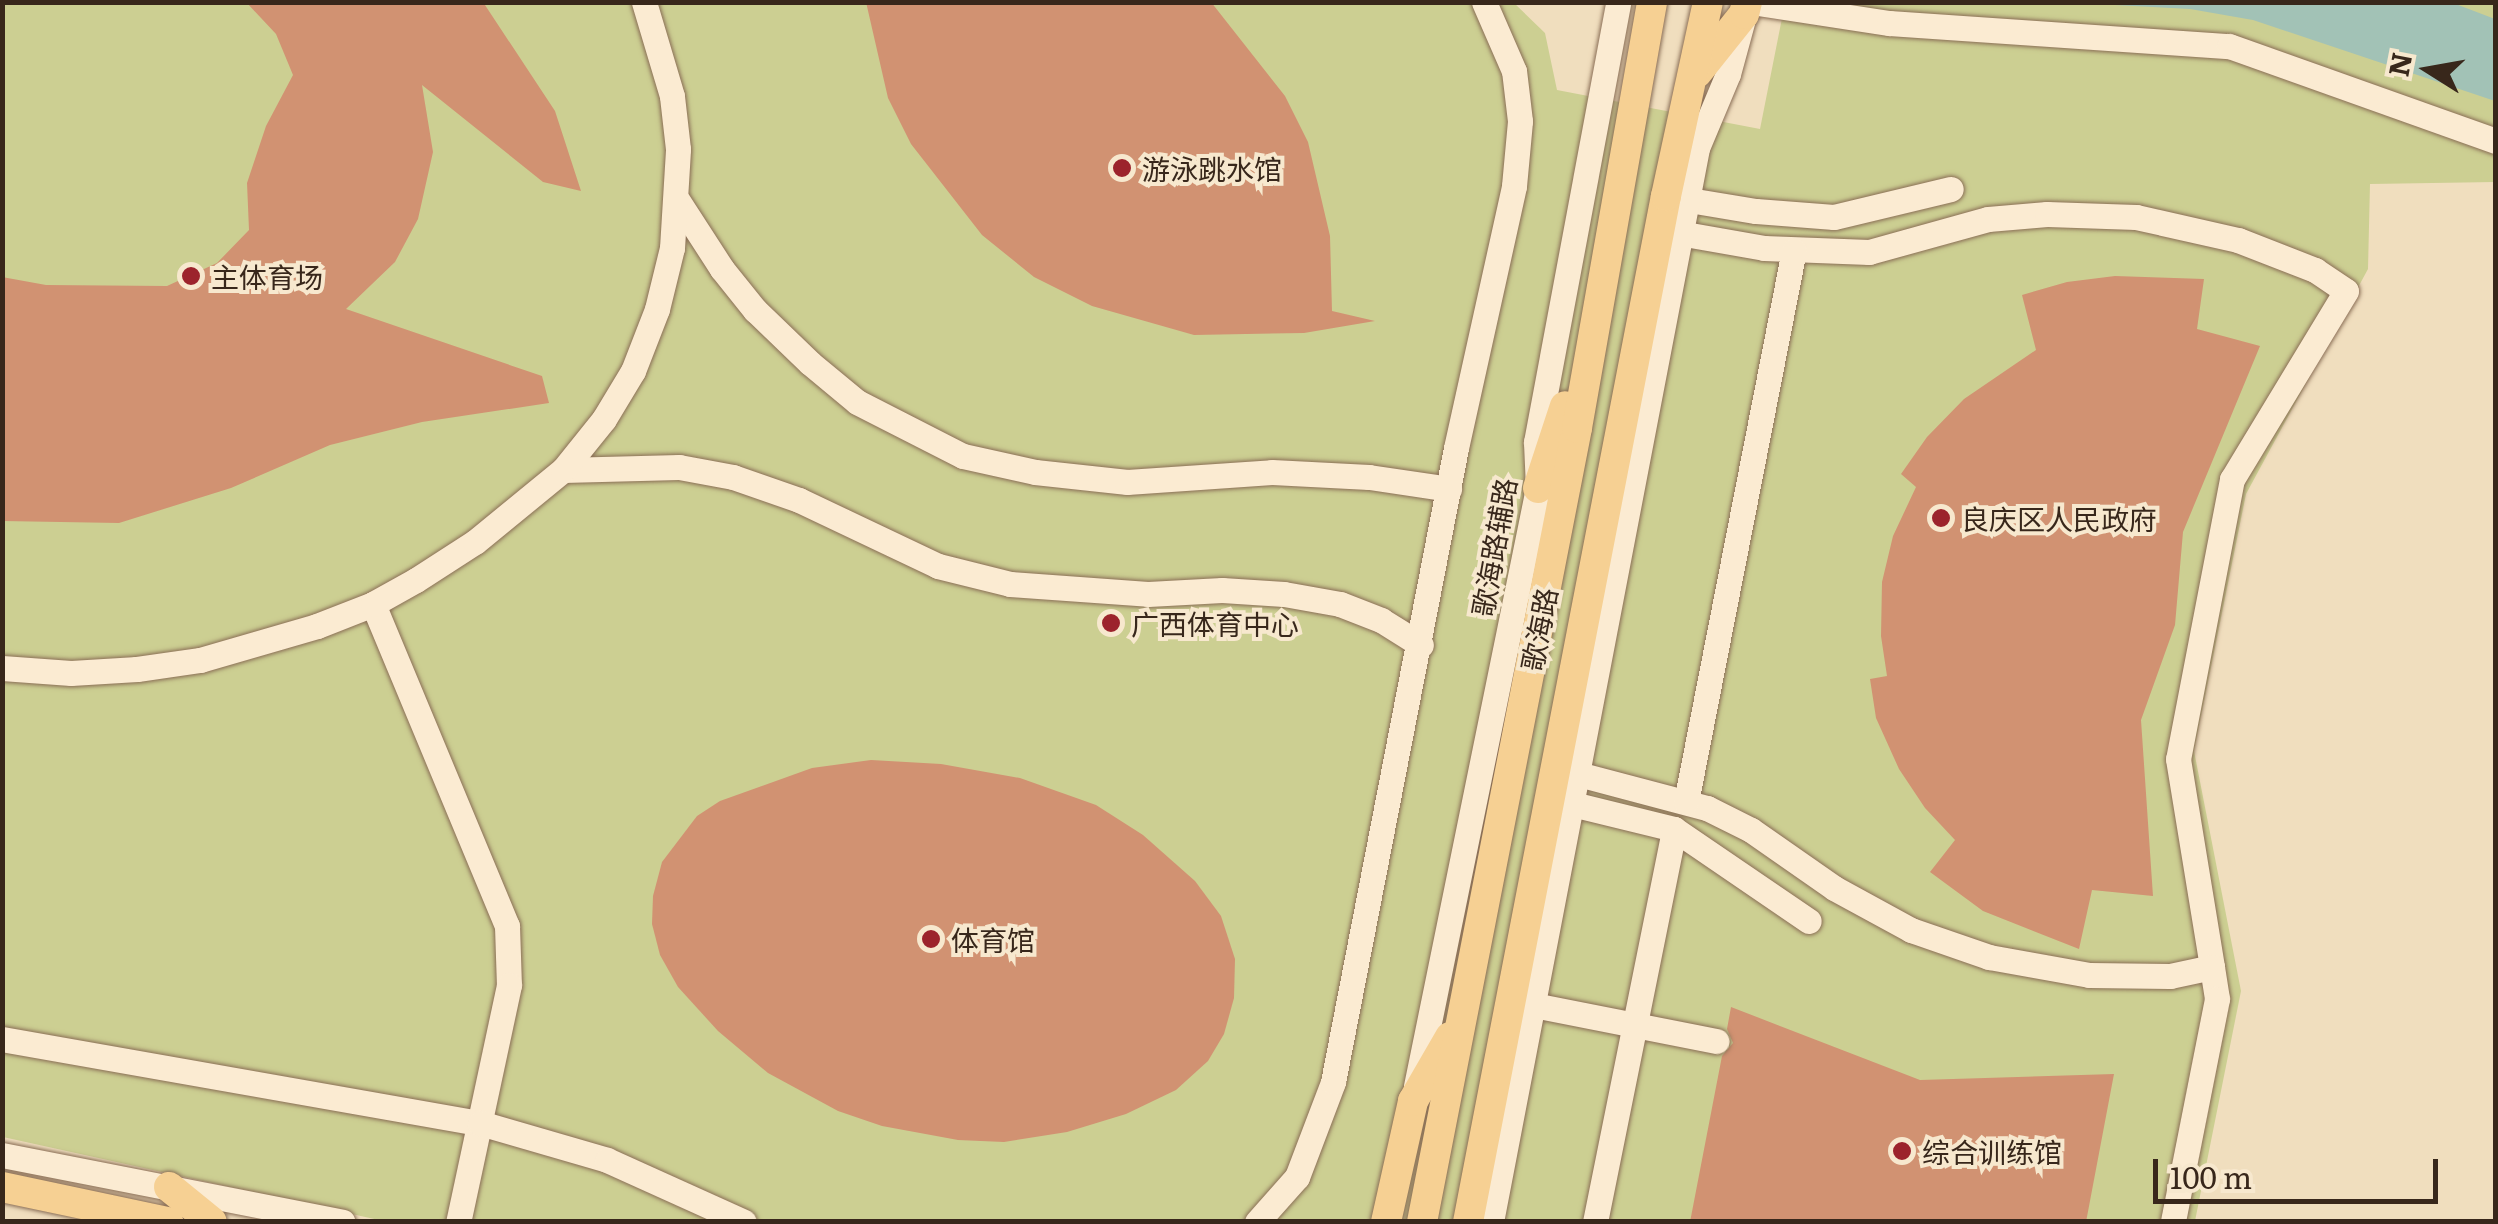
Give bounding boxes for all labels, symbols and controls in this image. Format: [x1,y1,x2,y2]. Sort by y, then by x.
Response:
north arrow [2378,20,2478,120]
text: N [2376,49,2421,80]
place label: 游泳跳水馆 [1142,151,1282,185]
marker: 游泳跳水馆 [1111,157,1133,179]
place label: 主体育场 [211,259,323,293]
marker: 主体育场 [180,265,202,287]
street label: 歌海路辅路 [1464,475,1522,619]
place label: 良庆区人民政府 [1961,501,2157,535]
marker: 良庆区人民政府 [1930,507,1952,529]
street label: 歌海路 [1513,585,1563,673]
place label: 广西体育中心 [1131,606,1299,640]
marker: 广西体育中心 [1100,612,1122,634]
place label: 体育馆 [951,922,1035,956]
marker: 体育馆 [920,928,942,950]
place label: 综合训练馆 [1922,1134,2062,1168]
scale bar [2158,1139,2443,1201]
marker: 综合训练馆 [1891,1140,1913,1162]
text: 100 m [2170,1154,2252,1198]

